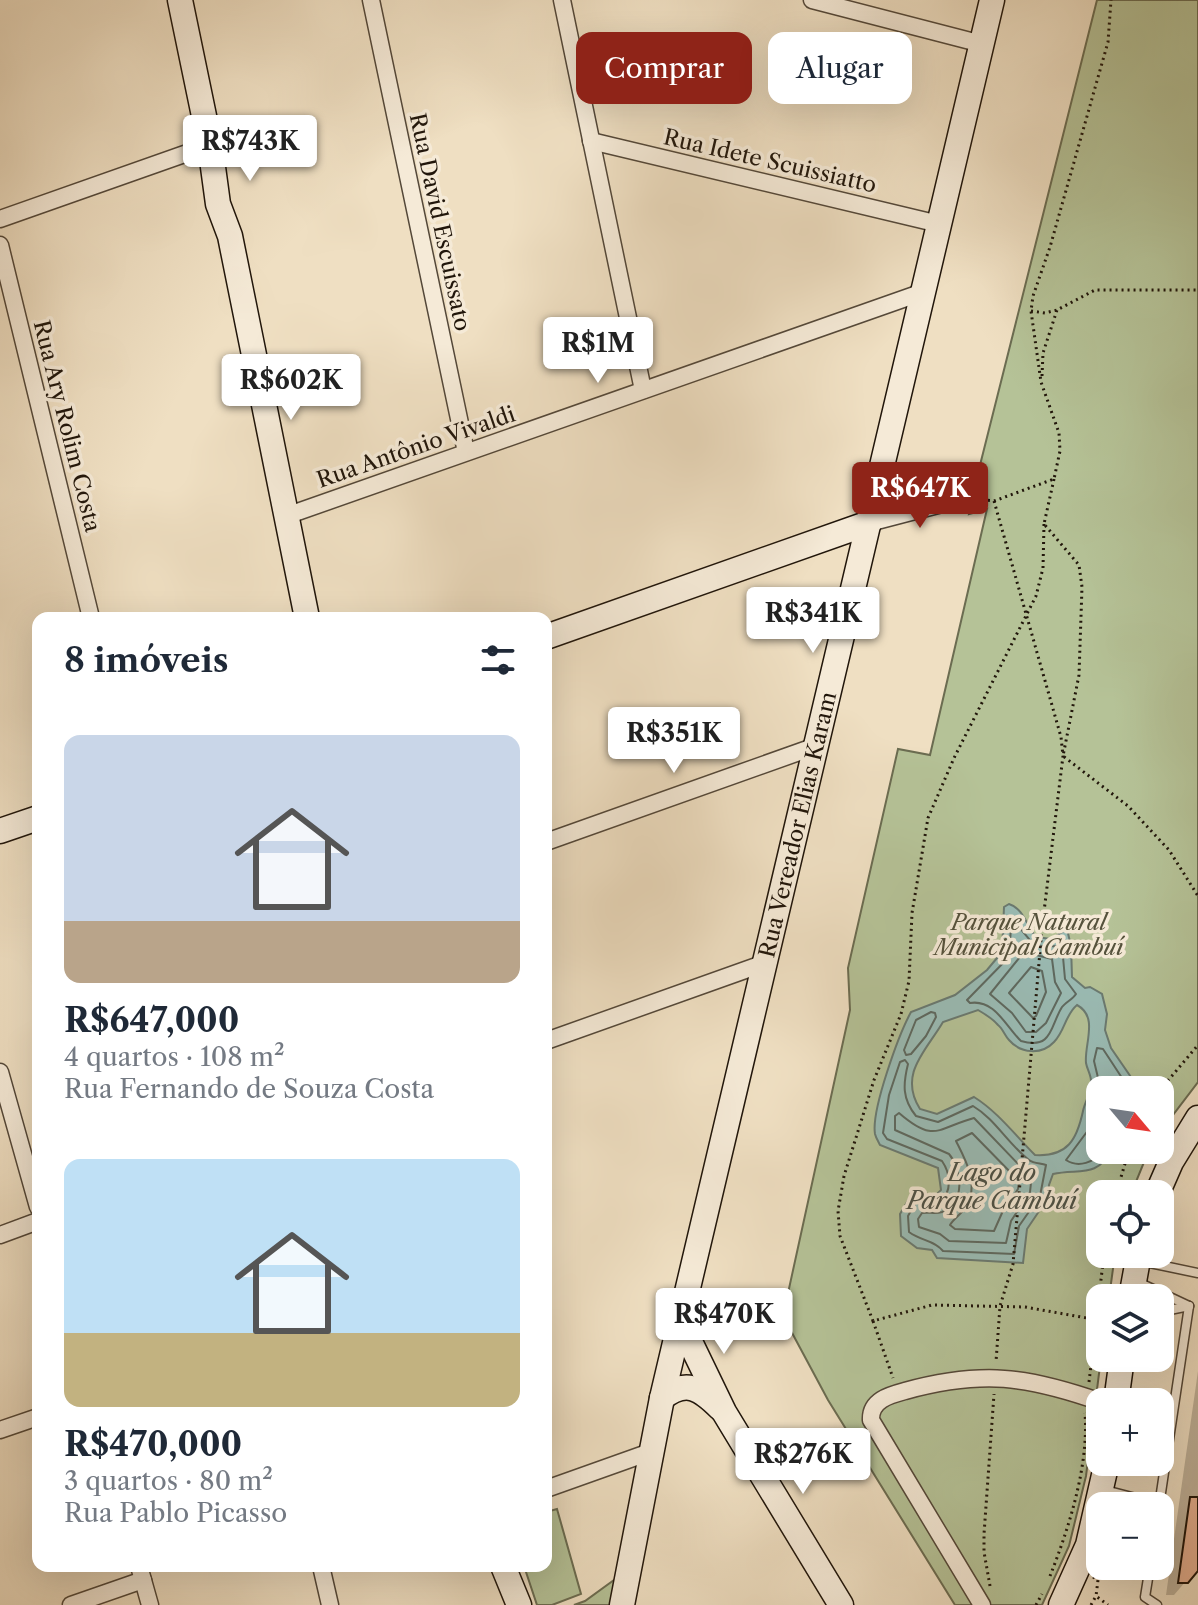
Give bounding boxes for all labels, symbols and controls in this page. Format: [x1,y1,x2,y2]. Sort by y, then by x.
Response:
chip: Comprar [576,32,752,104]
chip: Alugar [768,32,912,104]
street label: Rua David Escuissato [404,111,476,333]
pin: R$743K [185,115,315,183]
street label: Rua Idete Scuissiatto [661,123,879,199]
text: R$743K [201,125,299,157]
street label: Rua Ary Rolim Costa [28,317,106,535]
pin: R$1M [551,317,645,385]
text: R$1M [561,327,635,359]
pin: R$602K [226,354,356,422]
text: R$602K [240,364,342,396]
street label: Rua Antônio Vivaldi [313,400,519,494]
pin: R$647K [855,462,985,530]
text: R$647K [870,472,970,504]
pin: R$341K [748,587,878,655]
text: R$341K [764,597,862,629]
icon: filters [476,638,520,682]
text: 8 imóveis [64,639,229,681]
street label: Rua Vereador Elias Karam [753,688,842,960]
pin: R$351K [609,707,739,775]
text: R$351K [626,717,722,749]
icon: home [220,787,364,931]
park label: Parque Natural Municipal Cambuí [932,909,1125,961]
text: R$647,000 [64,999,239,1041]
text: 4 quartos · 108 m² [64,1041,285,1073]
text: Rua Fernando de Souza Costa [64,1073,434,1105]
north arrow [1086,1076,1174,1164]
map controls [1086,1076,1174,1580]
water label: Lago do Parque Cambuí [905,1158,1079,1215]
button: locate [1086,1180,1174,1268]
icon: home [220,1211,364,1355]
button: layers [1086,1284,1174,1372]
pin: R$470K [659,1288,789,1356]
text: R$470K [674,1298,774,1330]
button: + [1086,1388,1174,1476]
text: R$470,000 [64,1423,242,1465]
pin: R$276K [738,1428,868,1496]
text: R$276K [753,1438,853,1470]
text: 3 quartos · 80 m² [64,1465,273,1497]
button: − [1086,1492,1174,1580]
text: Rua Pablo Picasso [64,1497,287,1529]

